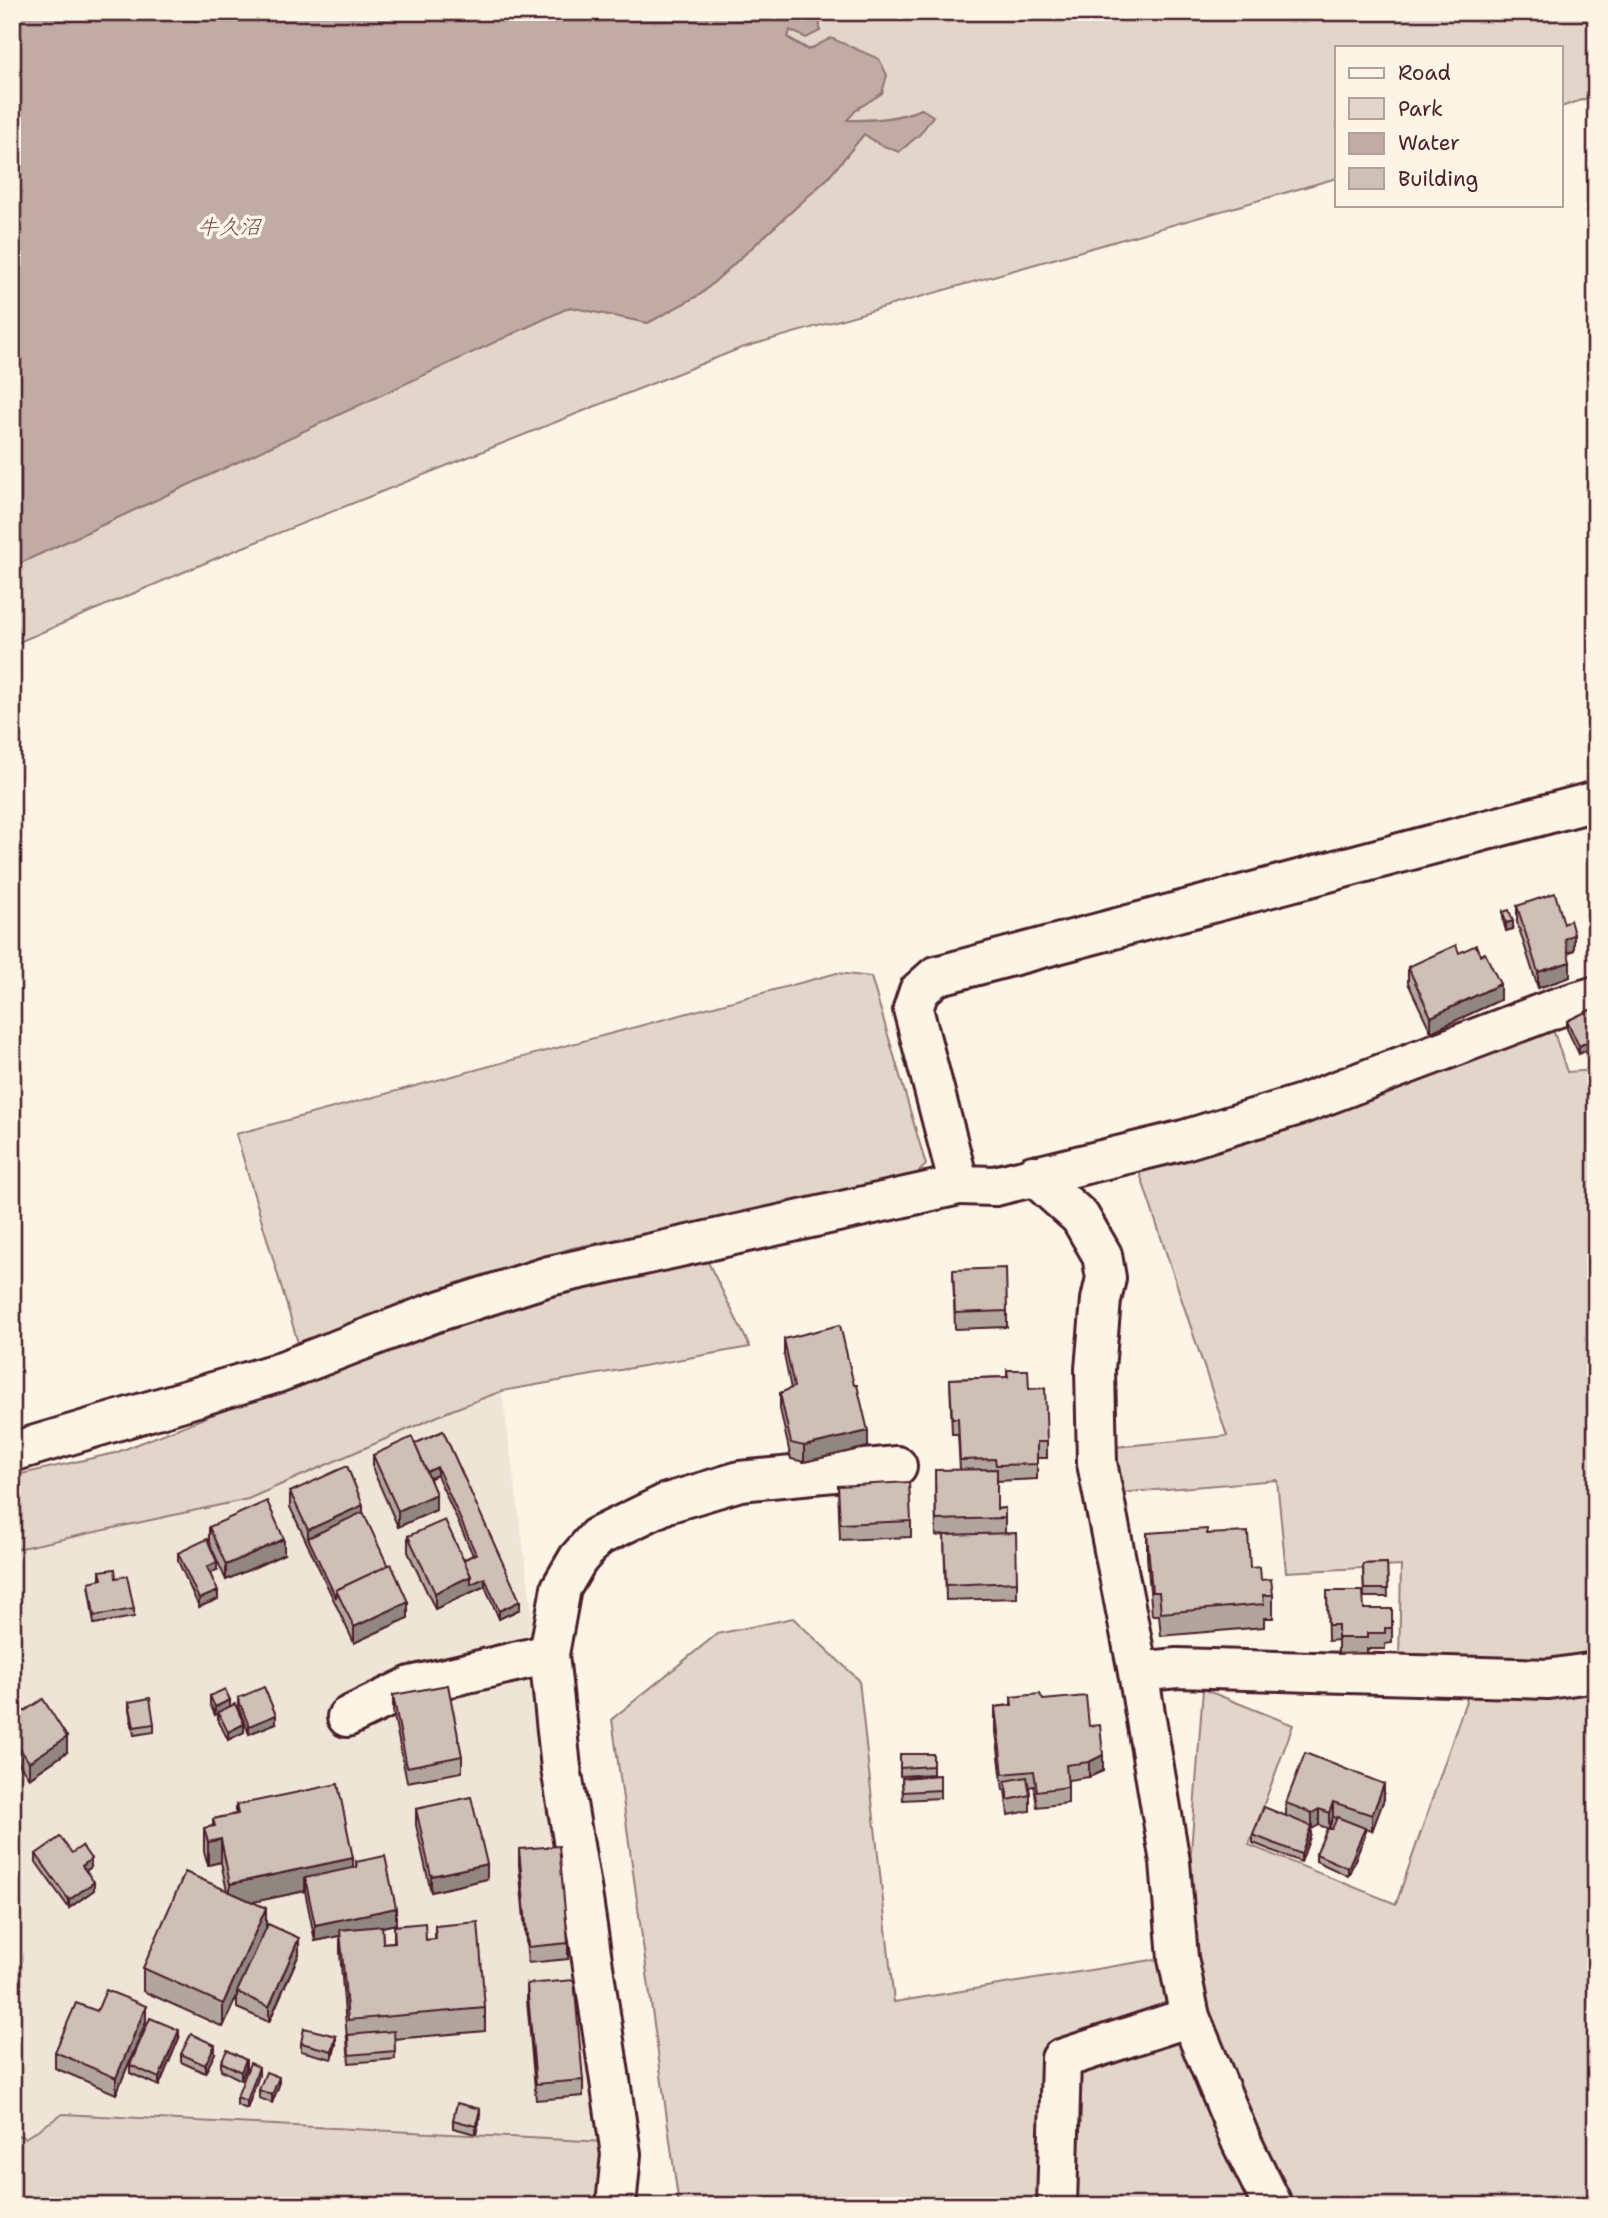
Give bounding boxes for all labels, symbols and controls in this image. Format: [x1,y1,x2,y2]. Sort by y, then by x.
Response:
legend [1335,46,1562,206]
text: Road [1398,59,1451,87]
text: Park [1398,95,1443,123]
text: Water [1398,129,1460,157]
text: Building [1398,165,1478,193]
water label: 牛久沼 [198,213,262,241]

